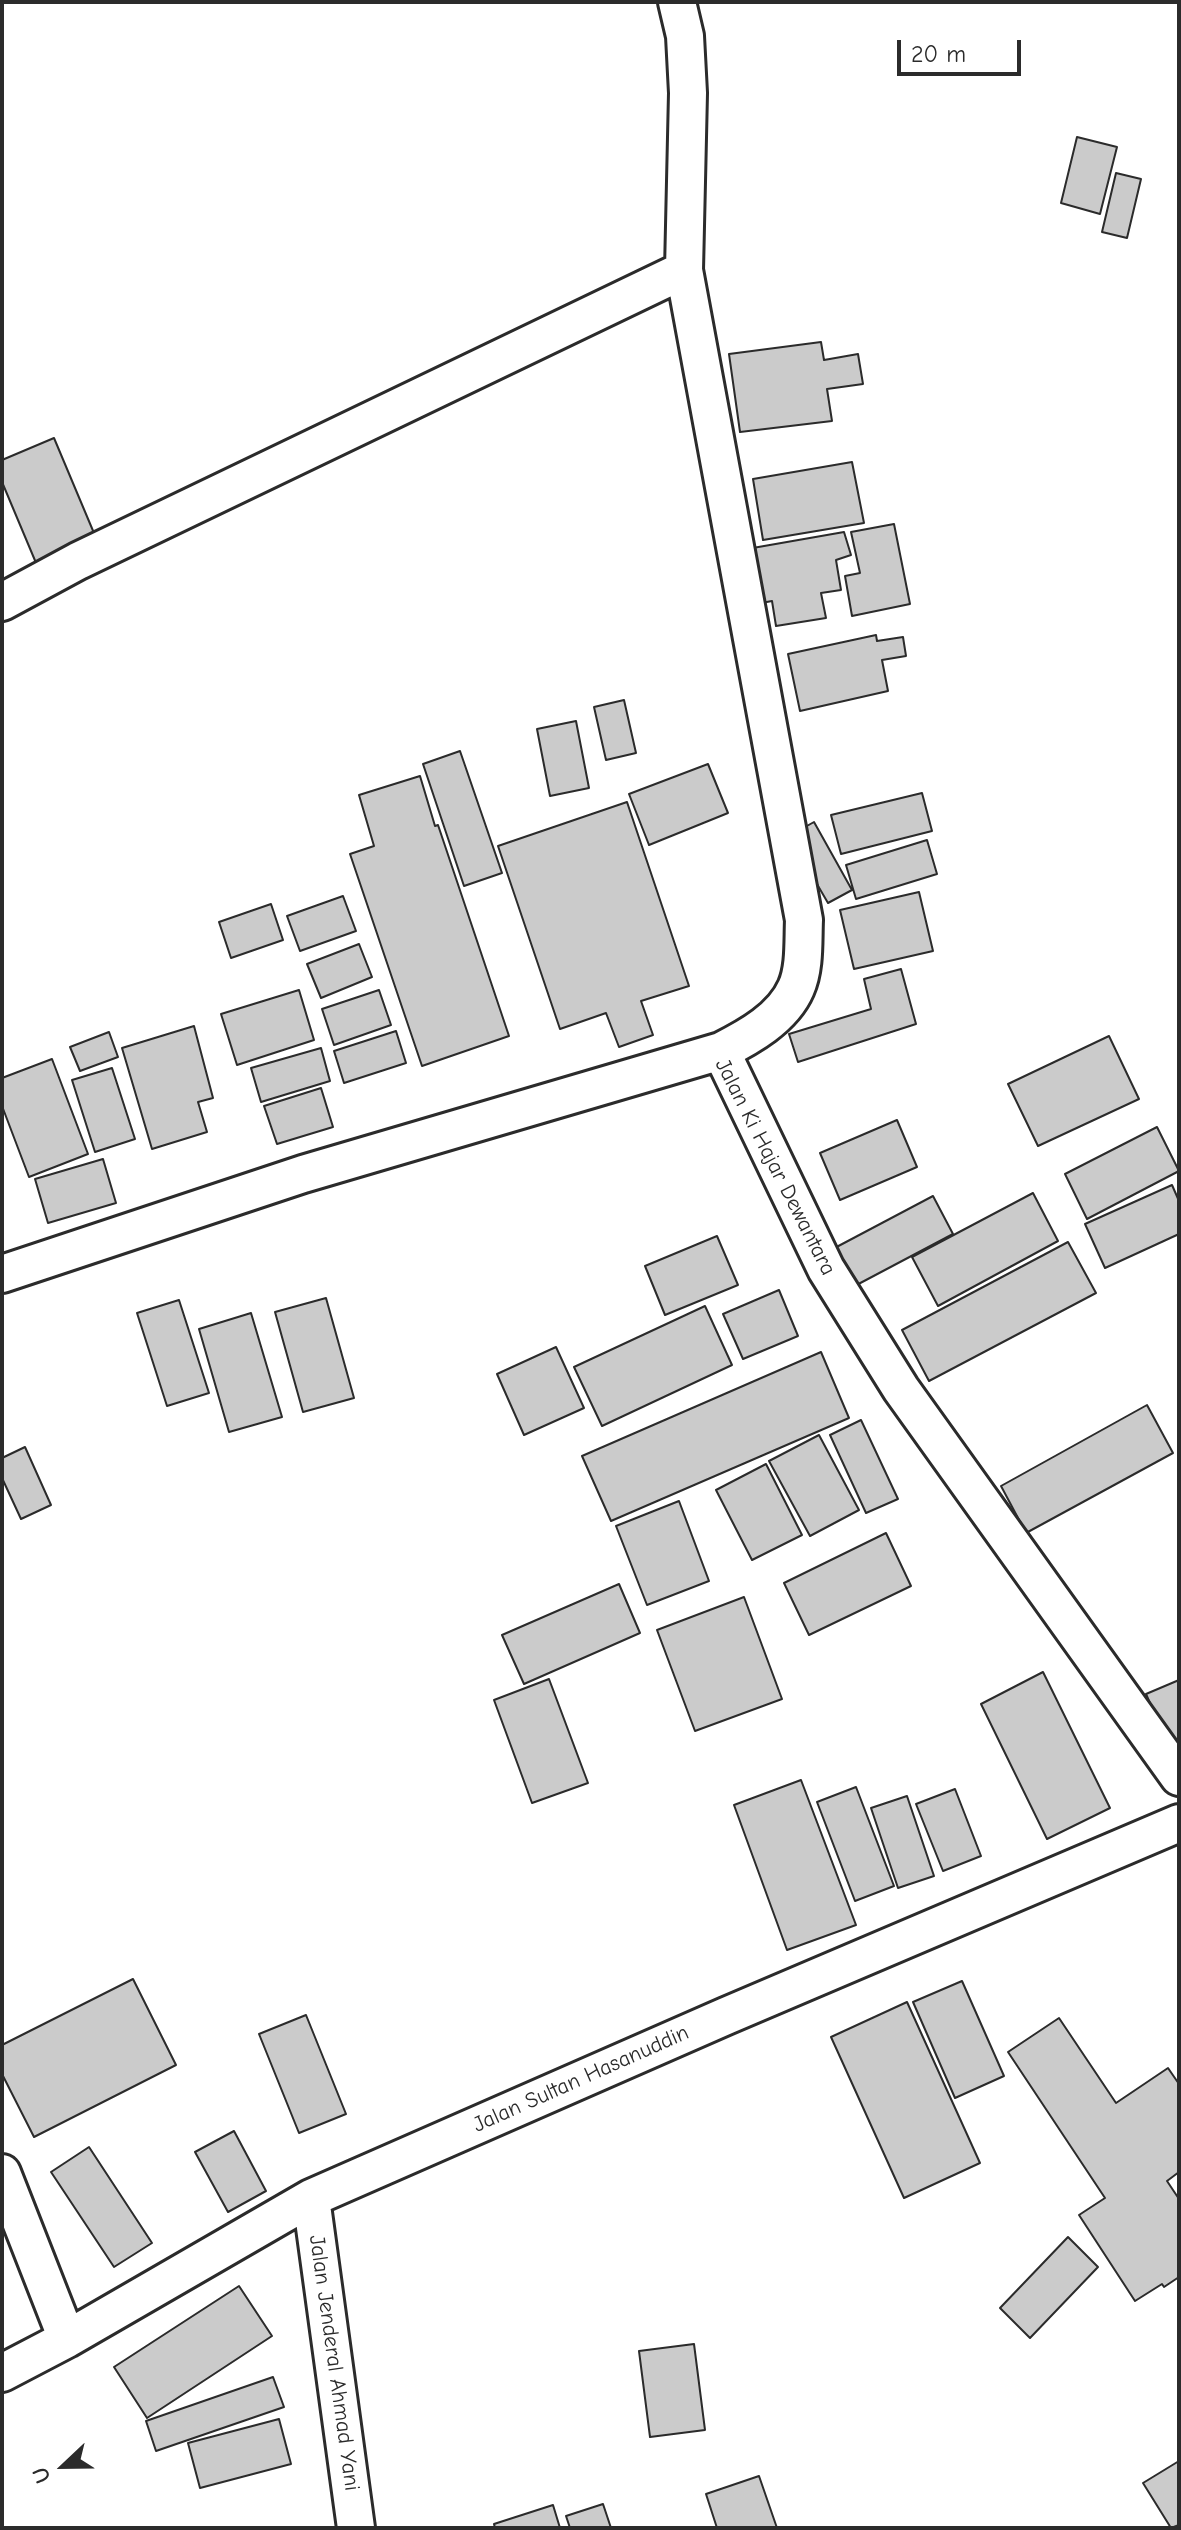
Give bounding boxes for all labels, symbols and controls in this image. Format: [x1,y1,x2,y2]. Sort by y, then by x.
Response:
scale bar [901,24,1025,74]
text: 20 m [911,40,966,68]
street label: Jalan Ki Hajar Dewantara [709,1054,841,1280]
street label: Jalan Sultan Hasanuddin [469,2019,693,2139]
street label: Jalan Jenderal Ahmad Yani [303,2233,365,2493]
north arrow [24,2426,104,2506]
text: U [27,2463,57,2487]

